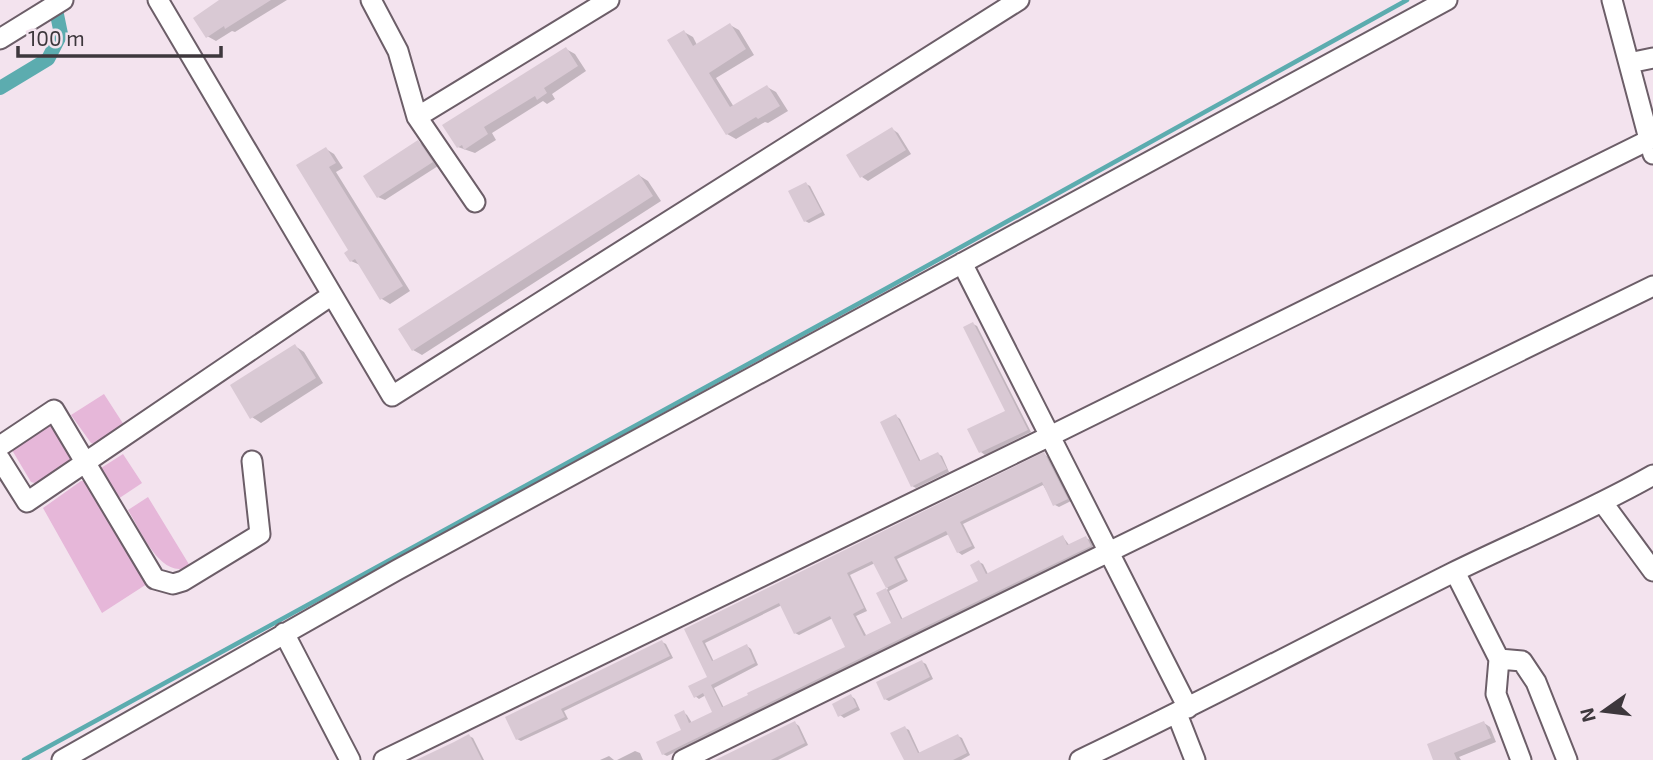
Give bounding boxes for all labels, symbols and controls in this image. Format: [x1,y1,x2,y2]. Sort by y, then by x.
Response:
scale bar [18,14,220,58]
text: 100 m [28,25,85,50]
north arrow [1569,676,1639,746]
text: N [1574,706,1600,725]

